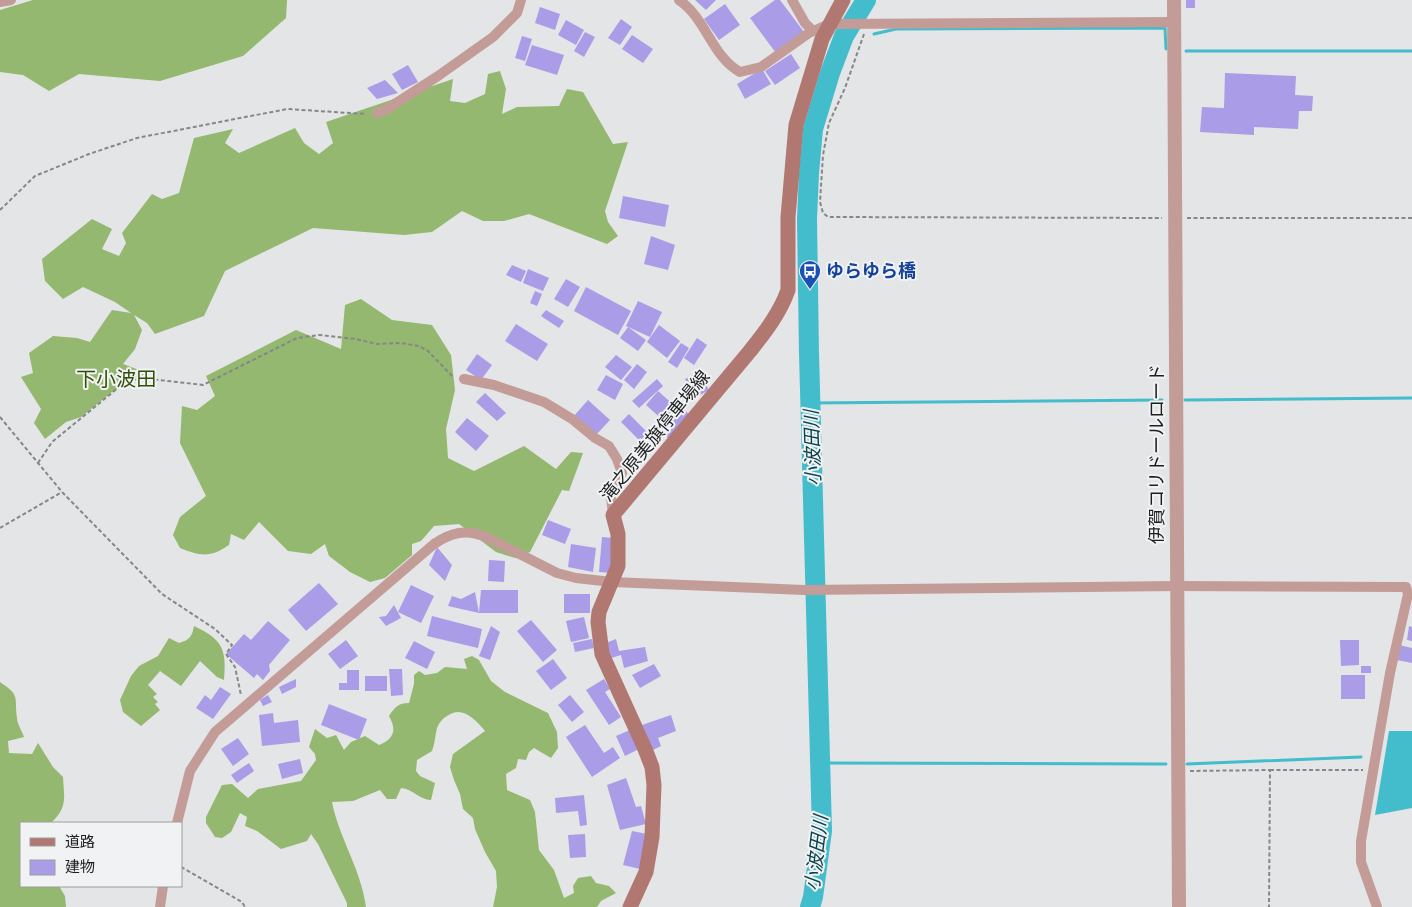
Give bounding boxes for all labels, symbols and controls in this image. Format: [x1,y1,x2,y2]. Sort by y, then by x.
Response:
place label: ゆらゆら橋 [826,258,916,284]
bus stop icon: ゆらゆら橋 [798,259,822,290]
street label: 伊賀コリドールロード [1144,364,1170,544]
district label: 下小波田 [76,365,156,394]
street label: 滝之原美旗停車場線 [594,365,716,507]
water label: 小波田川 [798,408,827,486]
water label: 小波田川 [798,812,835,892]
legend [20,822,182,887]
text: 道路 [65,831,95,853]
text: 建物 [65,856,95,878]

